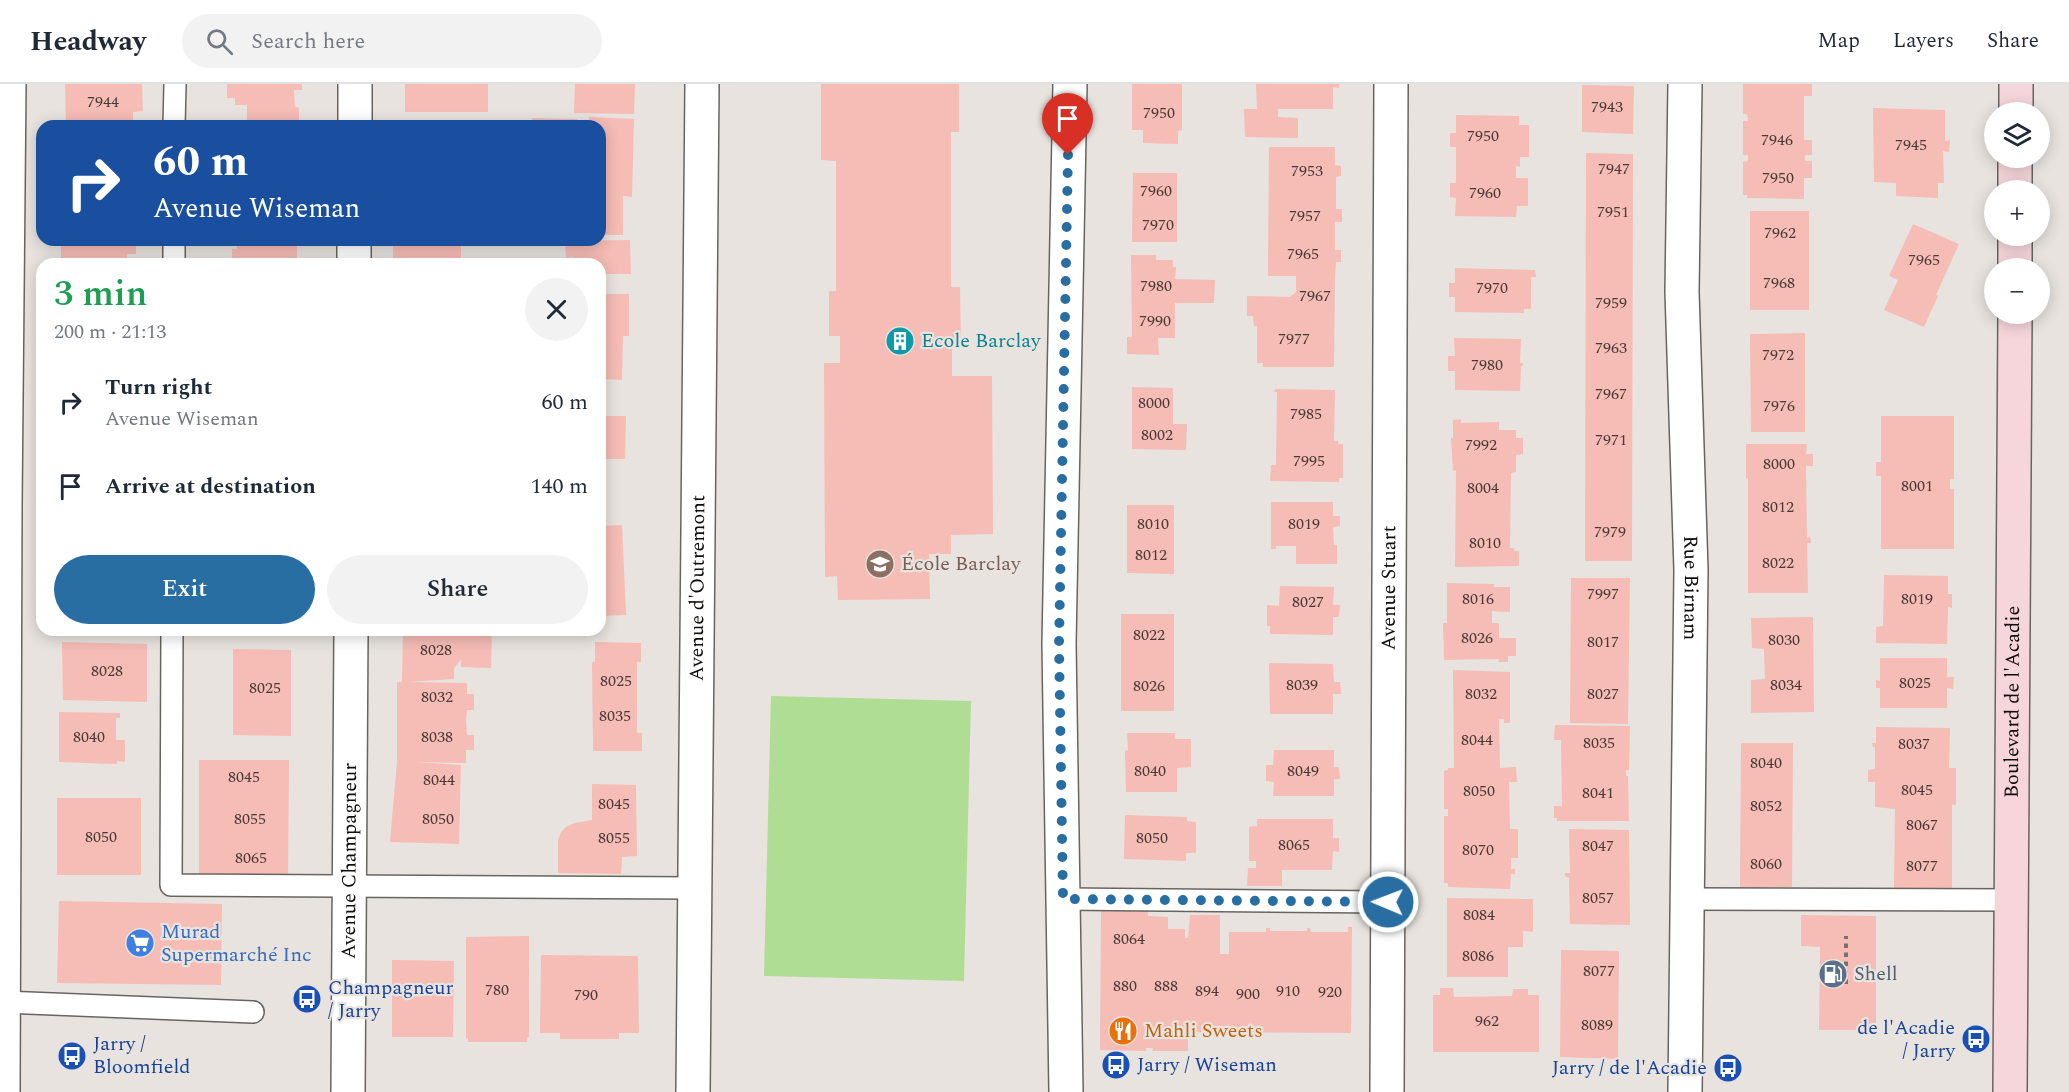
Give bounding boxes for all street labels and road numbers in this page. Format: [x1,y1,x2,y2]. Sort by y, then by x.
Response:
street label: Avenue d'Outremont [682,495,713,681]
street label: Avenue Stuart [1374,525,1404,651]
street label: Rue Birnam [1675,535,1706,641]
street label: Boulevard de l'Acadie [1997,606,2028,798]
street label: Avenue Champagneur [334,763,365,959]

